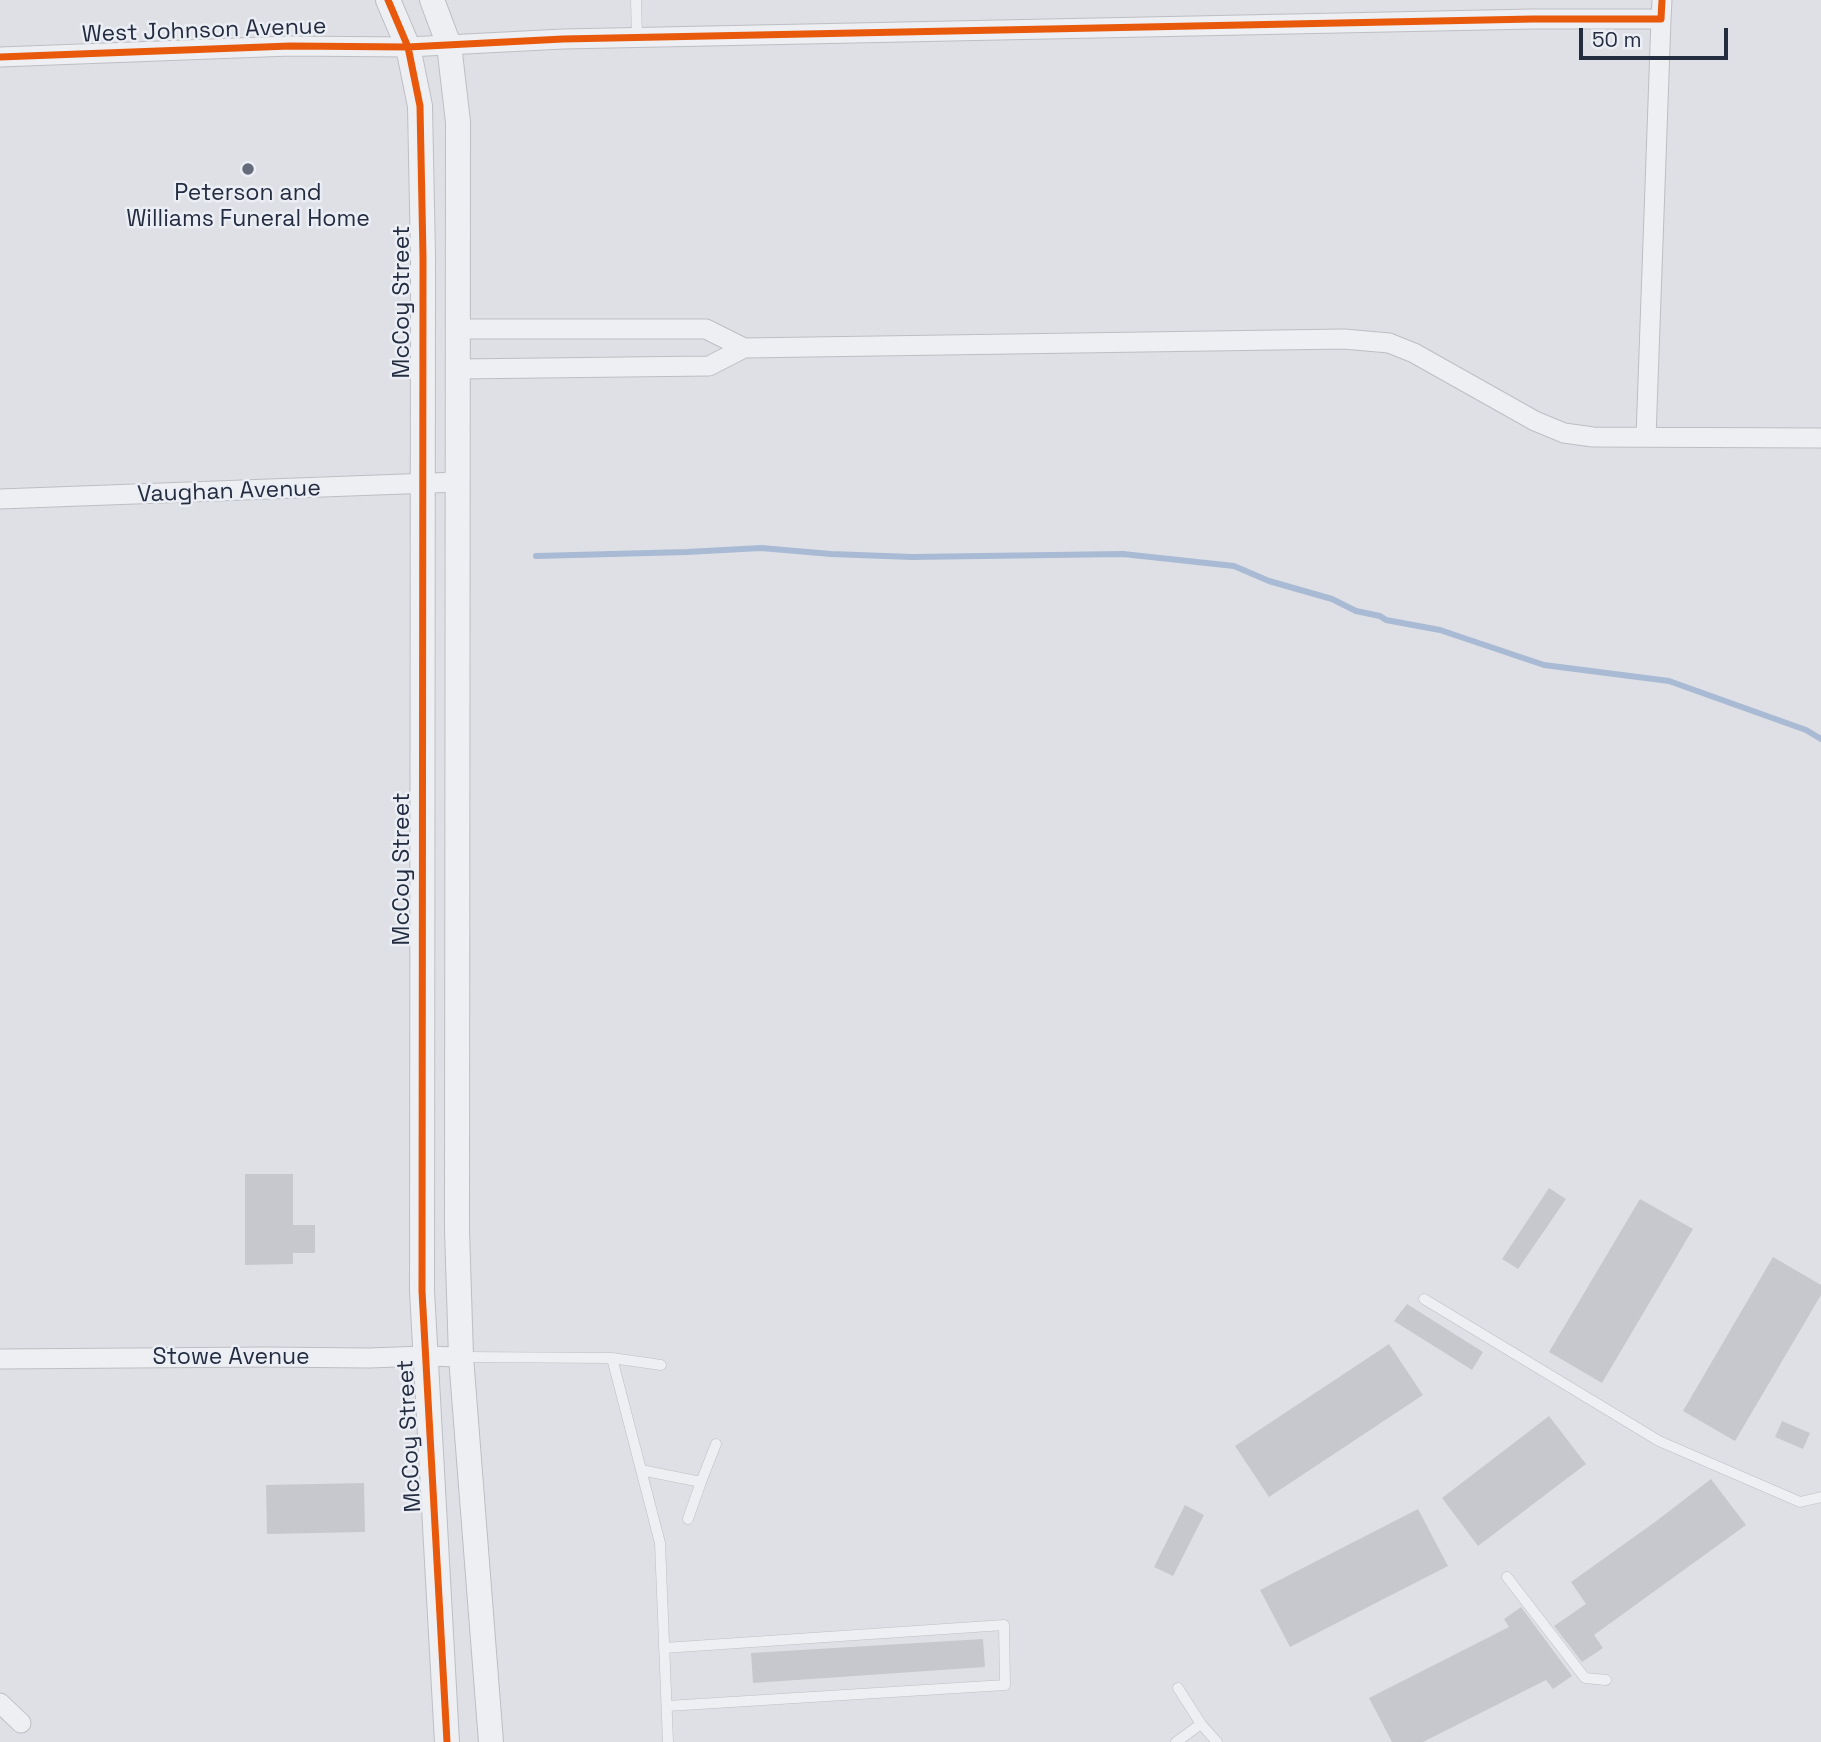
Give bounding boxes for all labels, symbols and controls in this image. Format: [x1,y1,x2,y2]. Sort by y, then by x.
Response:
street label: West Johnson Avenue [81,13,327,49]
scale bar [1583,14,1732,58]
text: 50 m [1592,26,1642,53]
marker: Peterson and Williams Funeral Home [240,161,256,177]
place label: Peterson and Williams Funeral Home [126,180,370,234]
street label: McCoy Street [389,226,417,378]
street label: Vaughan Avenue [137,475,321,509]
street label: McCoy Street [389,793,417,945]
street label: Stowe Avenue [152,1344,310,1372]
street label: McCoy Street [392,1359,428,1513]

